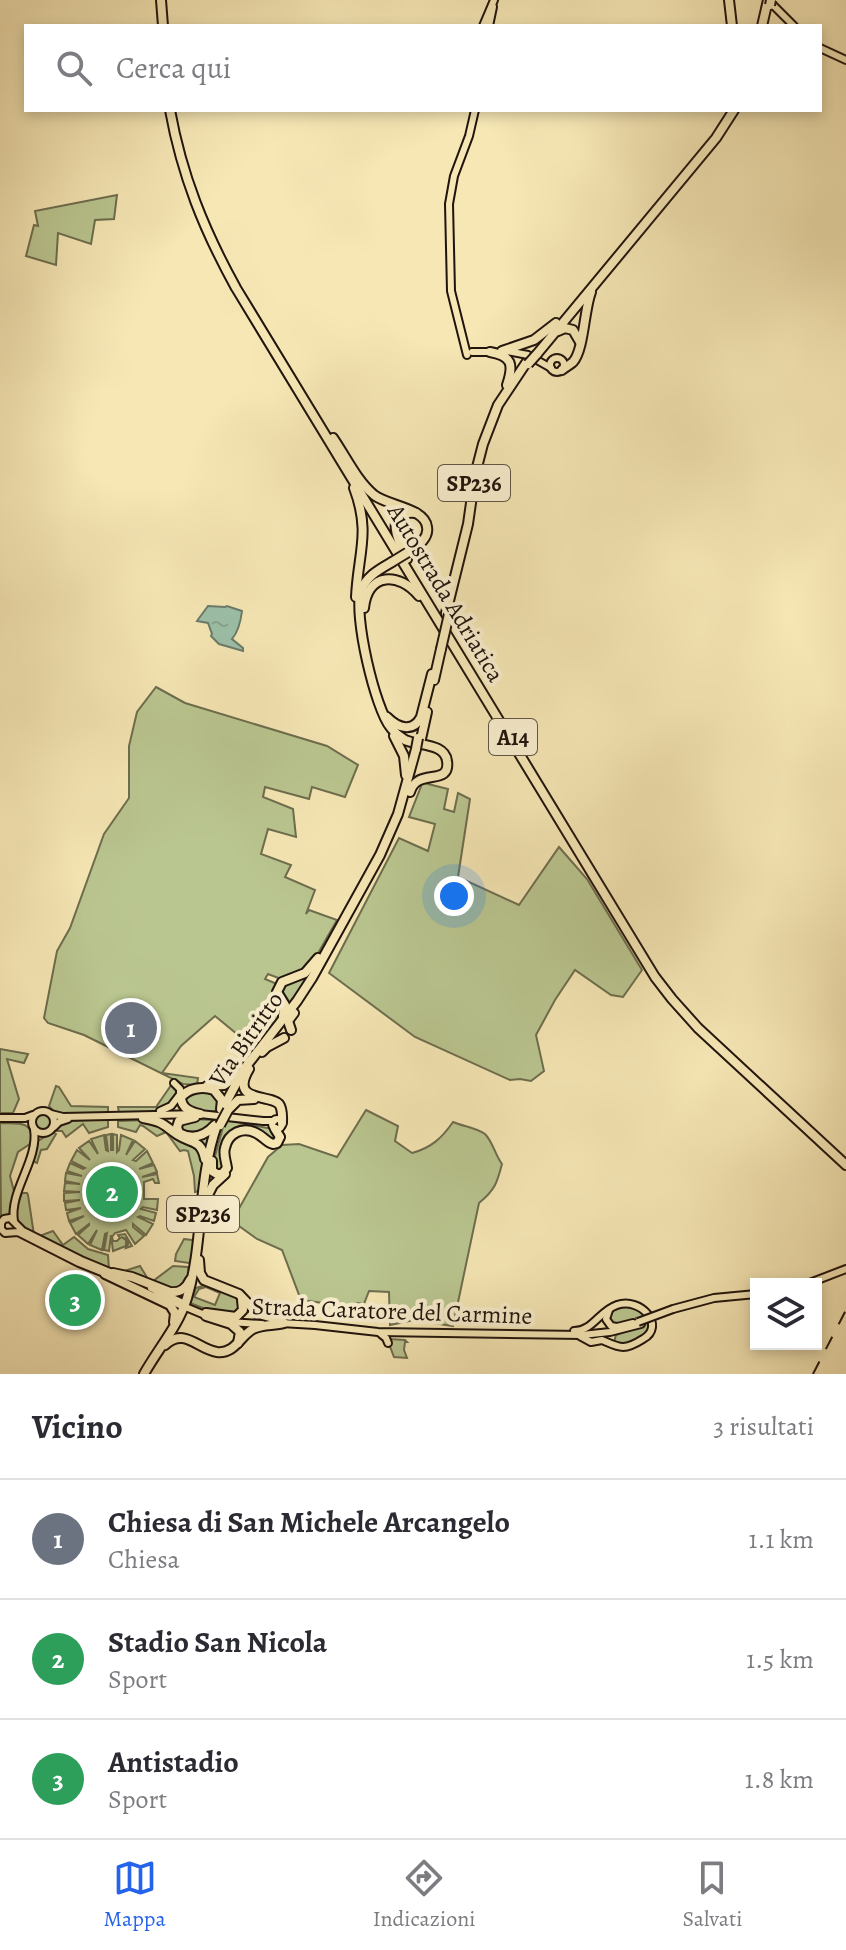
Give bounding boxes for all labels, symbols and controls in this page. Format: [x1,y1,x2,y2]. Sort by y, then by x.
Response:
search box [24,24,822,112]
icon: search [52,46,96,90]
text: Cerca qui [116,48,231,88]
road number: SP236 [438,465,510,501]
street label: Autostrada Adriatica [380,497,512,689]
road number: A14 [489,719,537,755]
your location [434,876,474,916]
street label: Via Bitritto [201,985,290,1094]
pin: 1 [105,998,157,1058]
pin: 2 [86,1162,138,1222]
road number: SP236 [167,1196,239,1232]
pin: 3 [49,1270,101,1330]
map controls [750,1278,822,1350]
button: layers [750,1278,822,1350]
street label: Strada Caratore del Carmine [251,1290,533,1332]
text: Vicino [32,1403,123,1450]
text: 3 risultati [713,1409,814,1444]
text: Chiesa di San Michele Arcangelo [108,1502,510,1542]
text: 1 [53,1522,63,1557]
text: 1.1 km [749,1522,814,1557]
text: Chiesa [108,1542,180,1577]
text: Stadio San Nicola [108,1622,327,1662]
text: 2 [52,1642,64,1677]
text: 1.5 km [746,1642,814,1677]
text: Sport [108,1662,167,1697]
text: Antistadio [108,1742,239,1782]
text: 3 [52,1762,64,1797]
text: 1.8 km [745,1762,814,1797]
text: Sport [108,1782,167,1817]
tab: Mappa [104,1856,166,1934]
tab: Indicazioni [373,1856,475,1934]
tab: Salvati [682,1856,742,1934]

